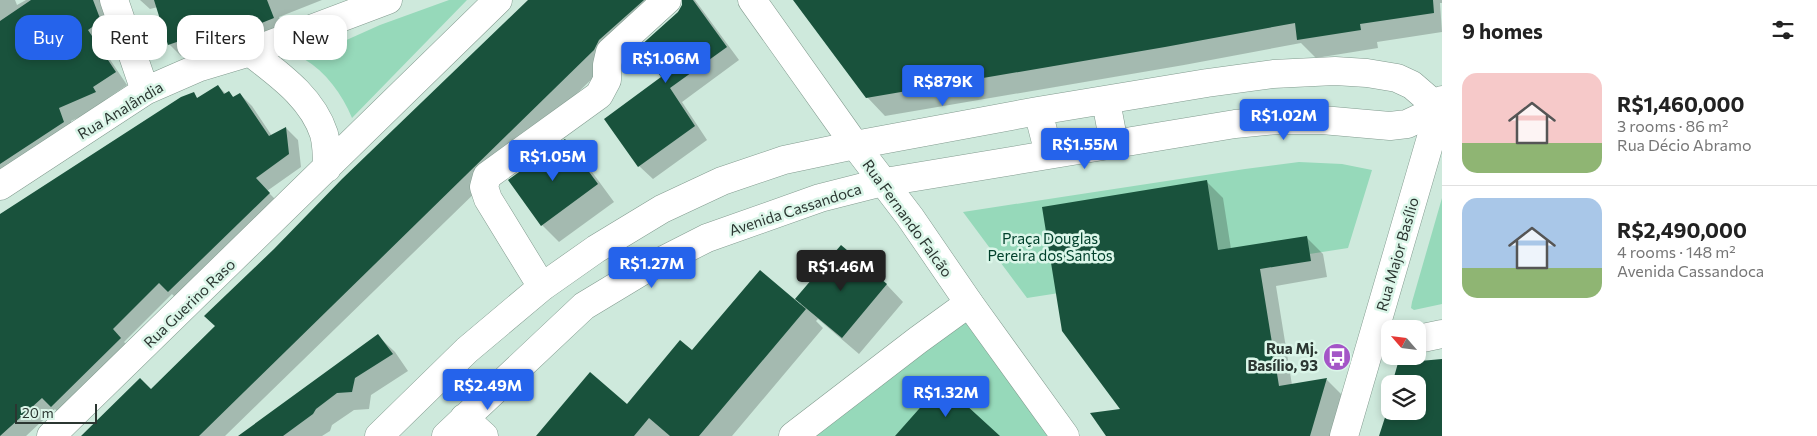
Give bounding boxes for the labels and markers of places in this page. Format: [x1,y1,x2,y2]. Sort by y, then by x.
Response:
pin: R$1.06M [620,42,712,84]
pin: R$879K [902,64,984,107]
pin: R$1.02M [1238,98,1330,141]
pin: R$1.55M [1039,128,1131,170]
pin: R$1.05M [507,140,599,182]
pin: R$1.27M [606,246,698,289]
pin: R$1.46M [795,250,887,292]
place label: Rua Mj. Basílio, 93 [1247,339,1318,374]
bus stop icon: Rua Mj. Basílio, 93 [1322,342,1352,372]
pin: R$2.49M [442,368,534,411]
pin: R$1.32M [900,376,992,418]

